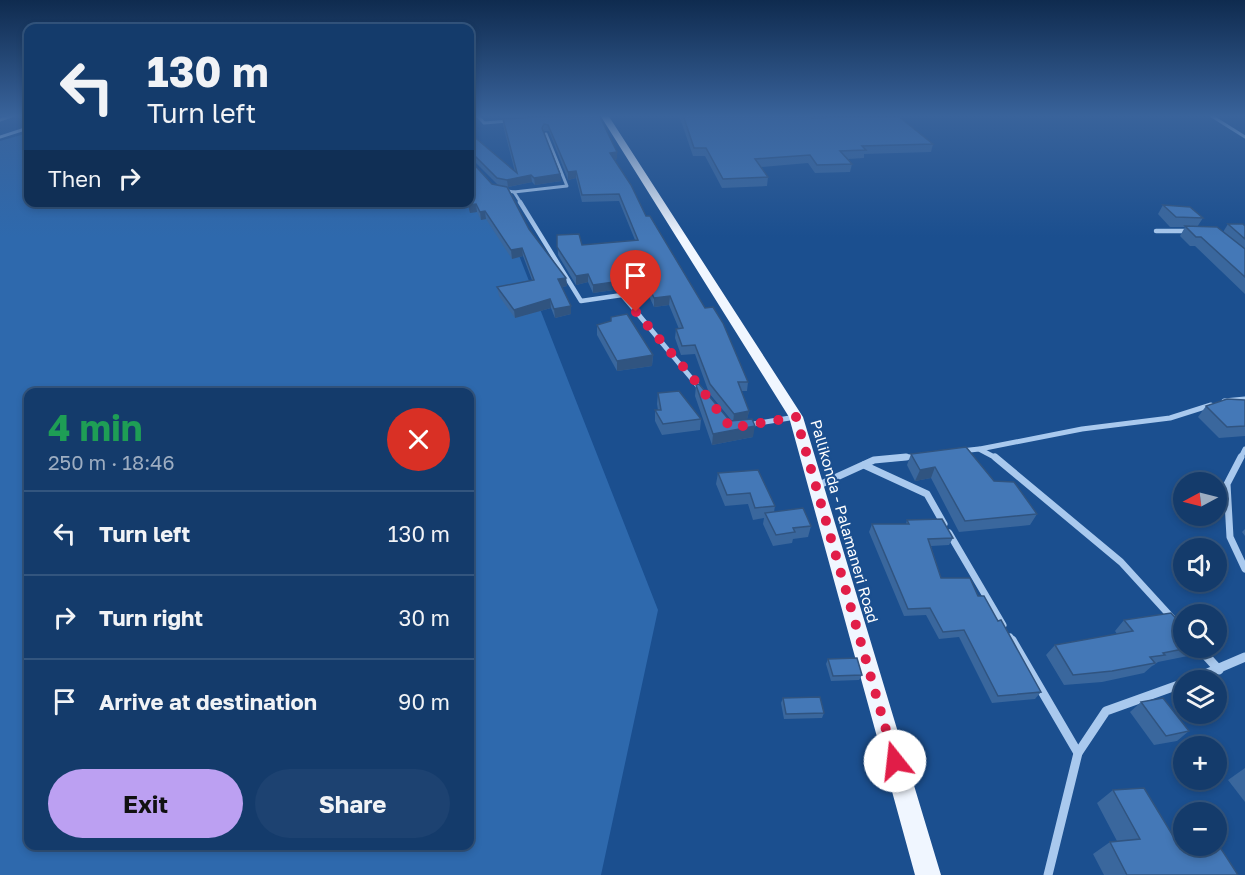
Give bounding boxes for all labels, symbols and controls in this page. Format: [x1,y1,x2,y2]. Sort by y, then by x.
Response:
text: 130 m [147,46,269,96]
icon: left [48,48,126,126]
text: Turn left [147,97,256,129]
icon: right [113,162,146,195]
text: Then [48,165,101,192]
pin [610,250,661,312]
icon: arrive [619,259,652,292]
text: 4 min [48,406,143,449]
button: close [387,408,450,471]
street label: Pallikonda - Palamaneri Road [807,417,883,625]
text: 250 m · 18:46 [48,450,175,474]
north arrow [1173,472,1227,526]
map controls [1173,472,1227,856]
icon: left [48,517,81,550]
text: Turn left [99,520,190,547]
text: 130 m [388,520,450,547]
button: sound [1173,538,1227,592]
icon: right [48,601,81,634]
text: Turn right [99,604,203,631]
text: 30 m [399,604,450,631]
button: search [1173,604,1227,658]
button: layers [1173,670,1227,724]
icon: arrive [48,685,81,718]
text: Arrive at destination [99,688,317,715]
text: 90 m [398,688,450,715]
position arrow [863,729,927,793]
button: + [1173,736,1227,790]
button: Exit [48,769,243,838]
button: Share [255,769,450,838]
button: − [1173,802,1227,856]

